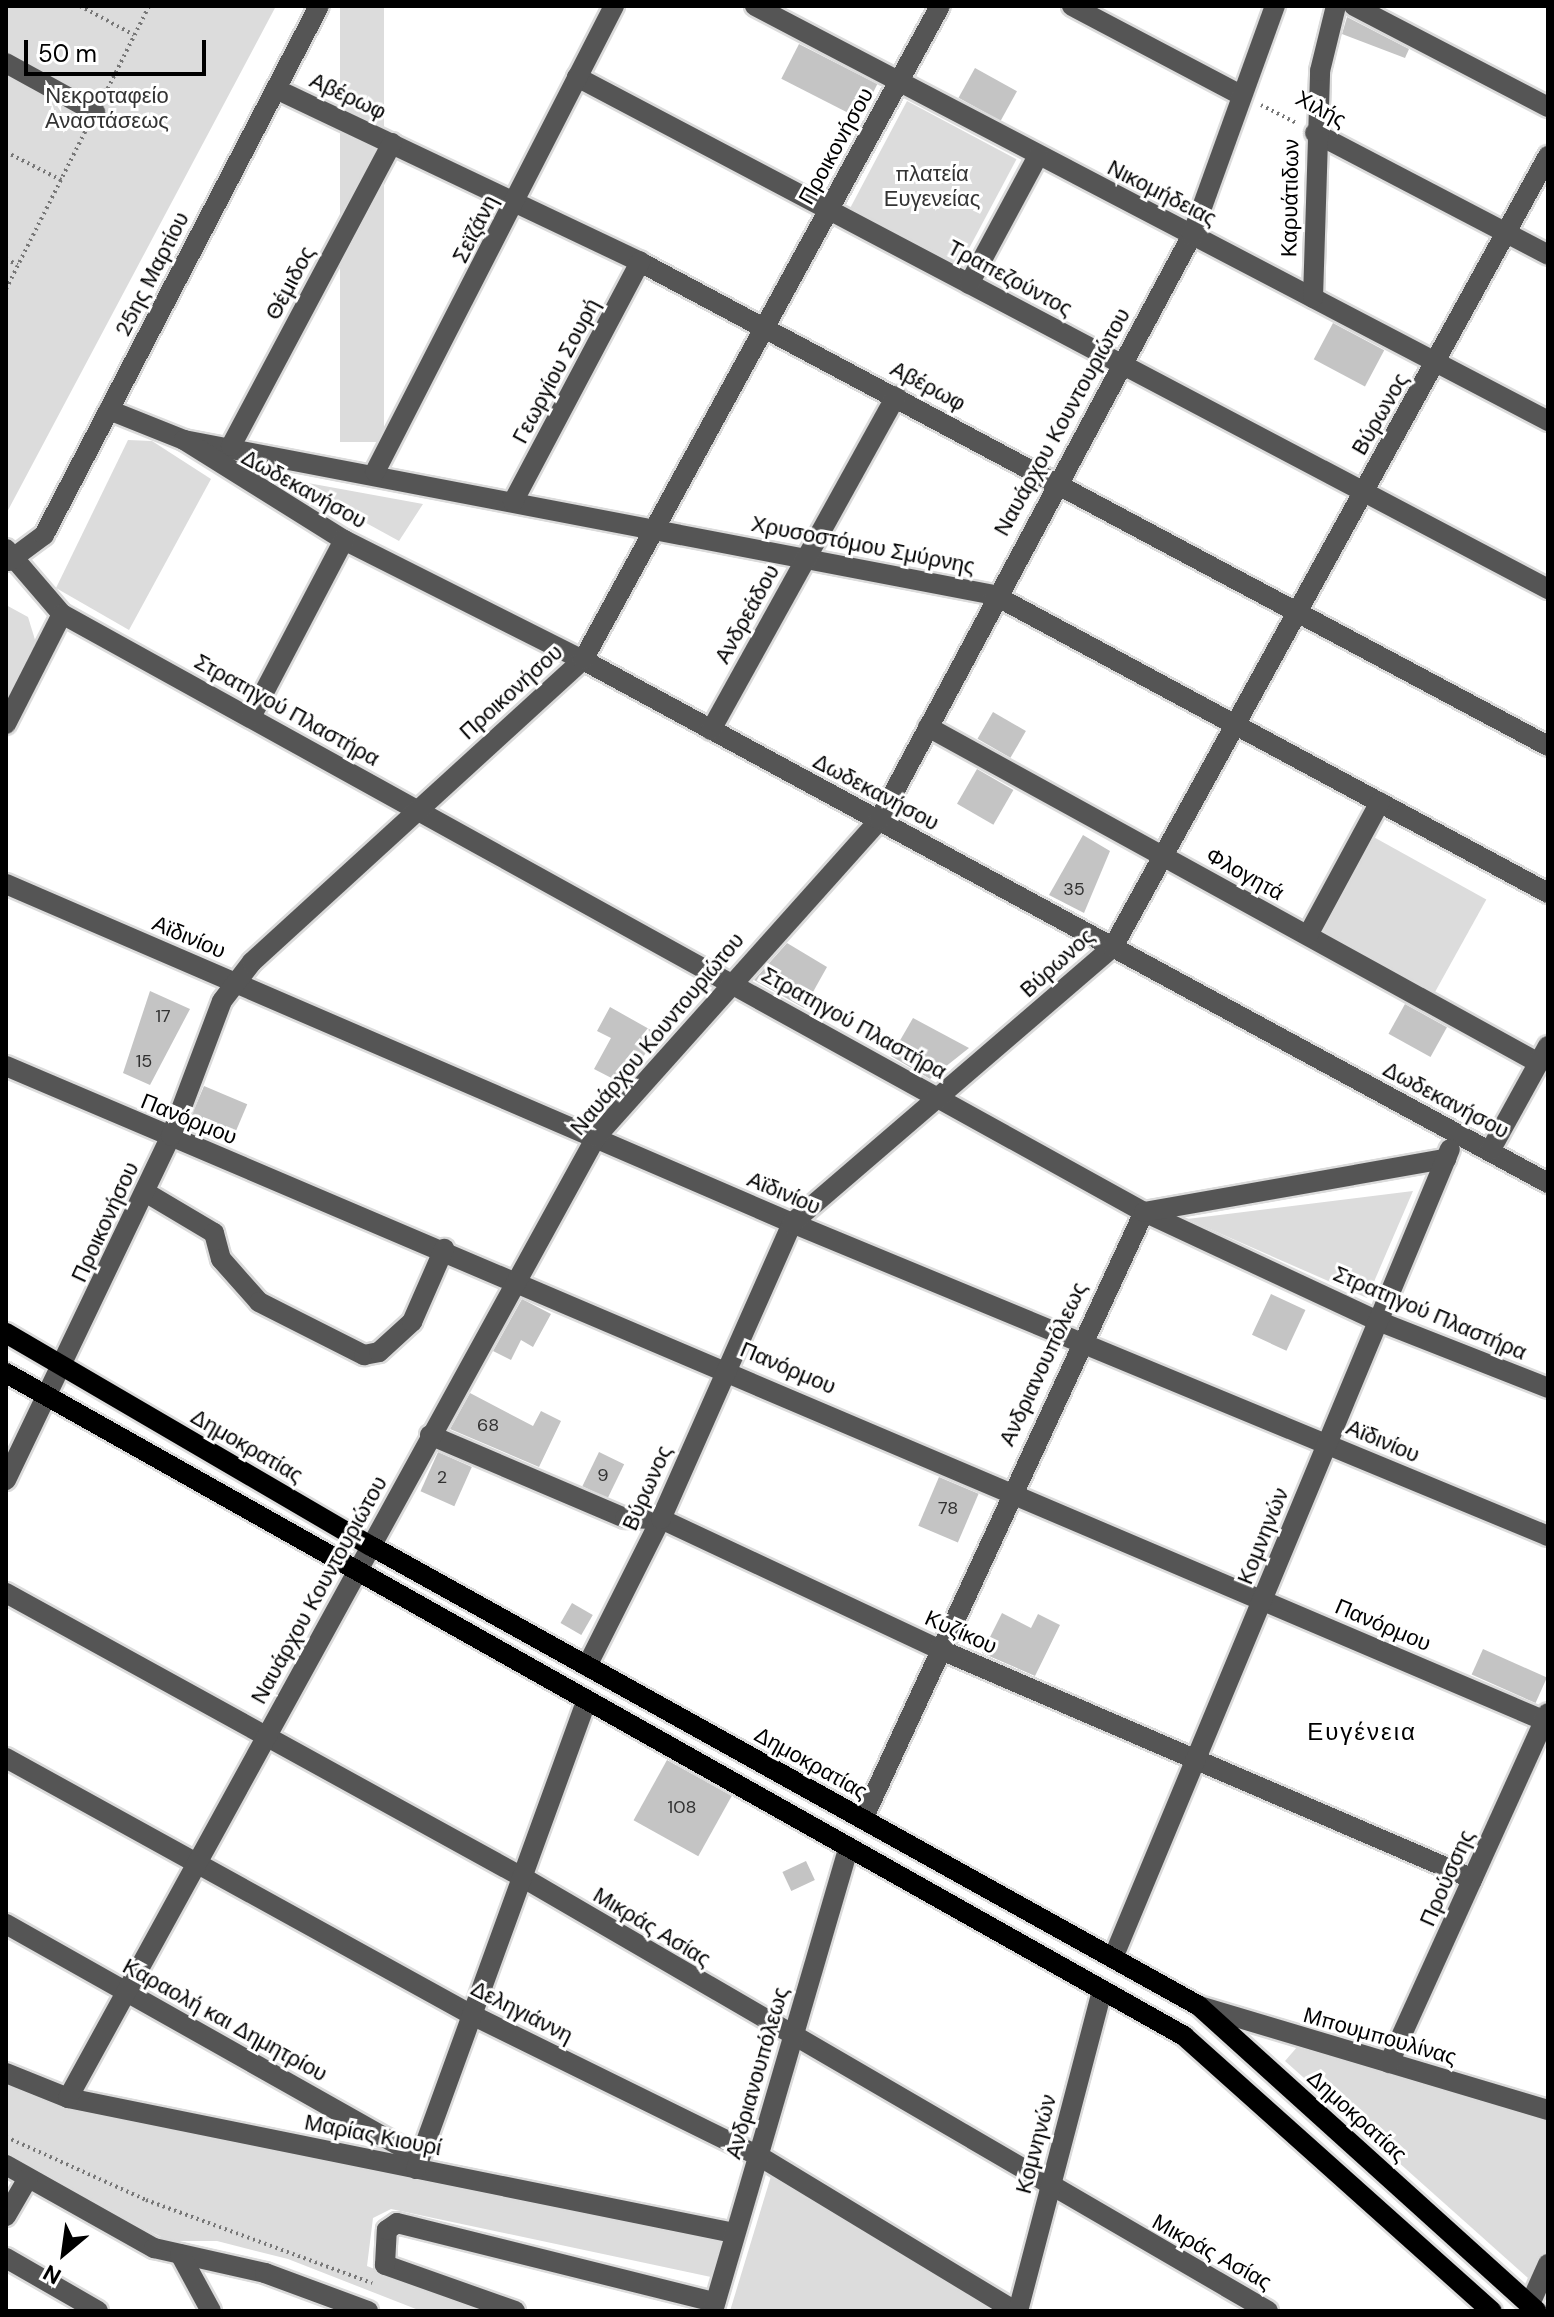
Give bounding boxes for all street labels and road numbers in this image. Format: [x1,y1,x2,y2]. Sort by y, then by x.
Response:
street label: Αβέρωφ [306,67,390,125]
street label: Προικονήσου [793,83,879,209]
street label: Χιλής [1291,85,1351,133]
street label: Καρυάτιδων [1276,139,1304,257]
street label: Νικομήδειας [1103,154,1221,232]
street label: Σεϊζάνη [447,191,503,267]
street label: 25ης Μαρτίου [109,207,195,341]
street label: Τραπεζούντος [943,234,1077,322]
street label: Θέμιδος [260,242,320,324]
street label: Γεωργίου Σουρή [507,294,605,448]
street label: Ναυάρχου Κουντουριώτου [988,304,1136,540]
street label: Αβέρωφ [886,355,970,417]
street label: Βύρωνος [1346,368,1414,460]
street label: Δωδεκανήσου [237,444,371,534]
street label: Χρυσοστόμου Σμύρνης [749,510,977,580]
street label: Ανδρεάδου [709,560,785,668]
street label: Προικονήσου [454,639,568,745]
street label: Στρατηγού Πλαστήρα [190,648,384,772]
street label: Δωδεκανήσου [809,748,943,836]
street label: Φλογητά [1202,842,1288,906]
street label: Αϊδινίου [148,910,230,964]
street label: Βύρωνος [1015,923,1099,1003]
street label: Ναυάρχου Κουντουριώτου [565,927,749,1141]
street label: Στρατηγού Πλαστήρα [757,961,951,1085]
street label: Δωδεκανήσου [1379,1056,1513,1144]
street label: Πανόρμου [137,1088,241,1150]
street label: Προικονήσου [66,1158,144,1286]
street label: Αϊδινίου [743,1166,825,1220]
street label: Στρατηγού Πλαστήρα [1329,1260,1531,1366]
street label: Ανδριανουπόλεως [994,1278,1092,1450]
street label: Πανόρμου [736,1336,840,1400]
street label: Δημοκρατίας [186,1403,308,1489]
street label: Αϊδινίου [1342,1414,1424,1468]
street label: Βύρωνος [617,1441,677,1535]
street label: Ναυάρχου Κουντουριώτου [245,1472,393,1708]
street label: Κομνηνών [1232,1484,1294,1588]
street label: Πανόρμου [1331,1593,1435,1657]
street label: Κυζίκου [921,1604,1001,1660]
street label: Δημοκρατίας [750,1721,872,1805]
street label: Προύσσης [1414,1826,1480,1930]
street label: Μικράς Ασίας [588,1882,716,1972]
street label: Καραολή και Δημητρίου [118,1953,332,2087]
street label: Δεληγιάννη [467,1975,577,2049]
street label: Ανδριανουπόλεως [720,1984,794,2162]
street label: Μπουμπουλίνας [1300,2002,1460,2070]
street label: Δημοκρατίας [1302,2064,1412,2168]
street label: Κομνηνών [1010,2091,1062,2197]
street label: Μαρίας Κιουρί [302,2109,444,2161]
street label: Μικράς Ασίας [1148,2208,1276,2296]

